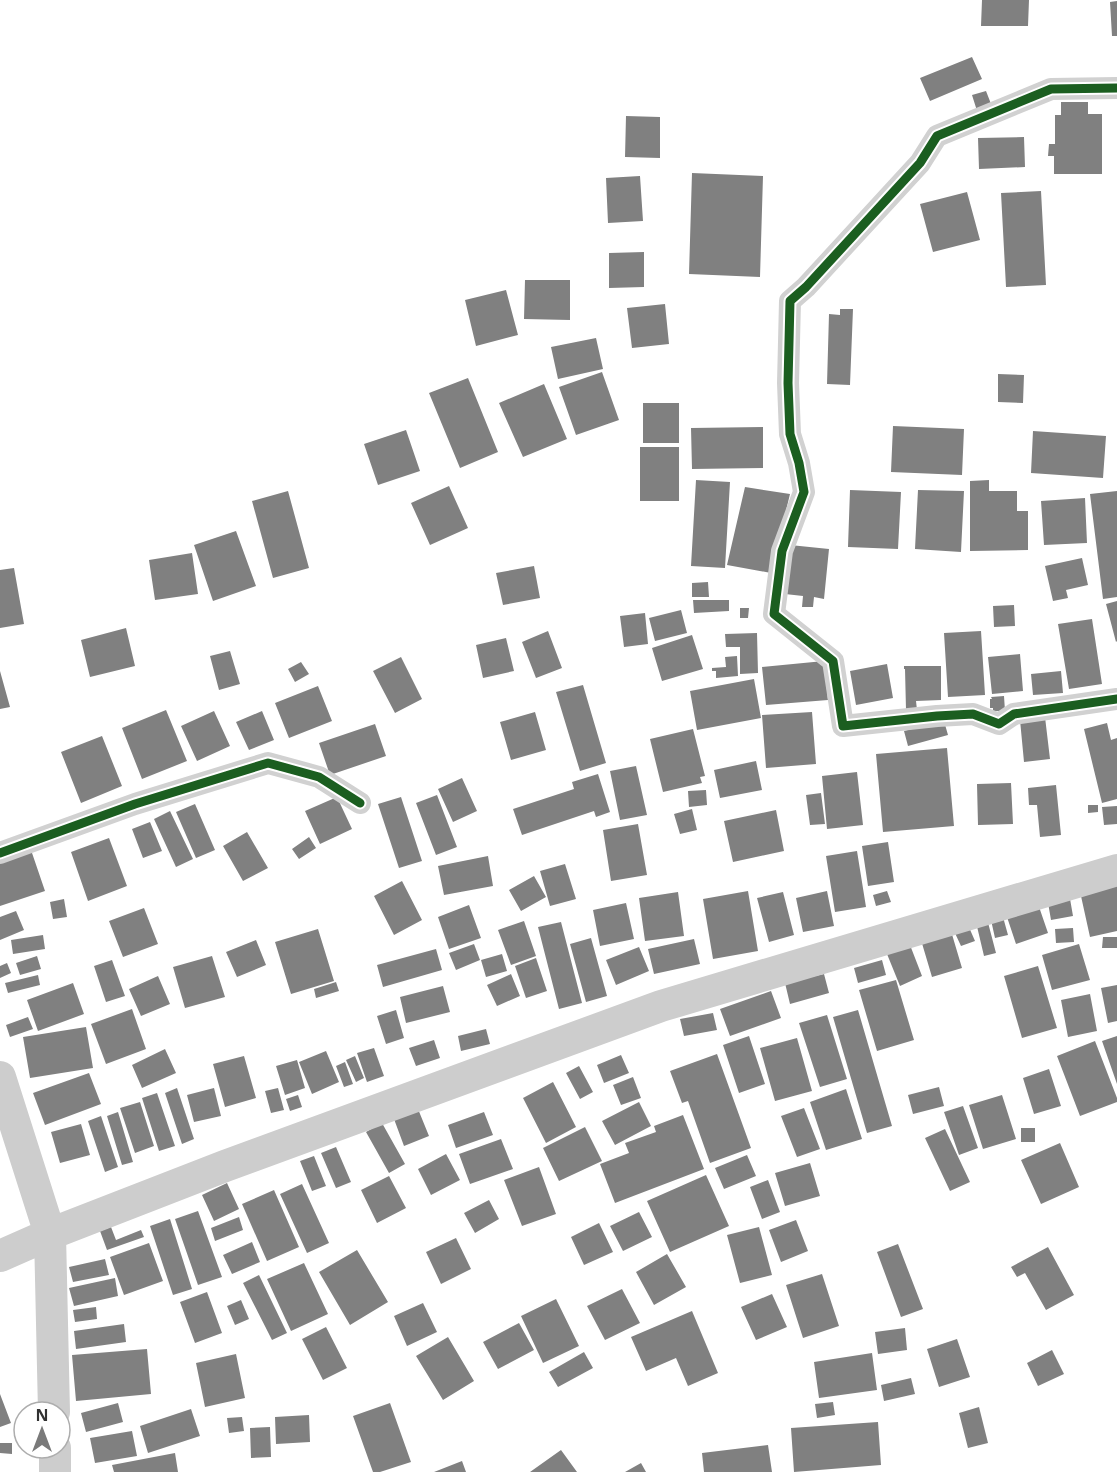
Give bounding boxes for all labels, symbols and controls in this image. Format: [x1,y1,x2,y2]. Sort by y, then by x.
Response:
north arrow [12,1400,72,1460]
text: N [35,1404,49,1426]

